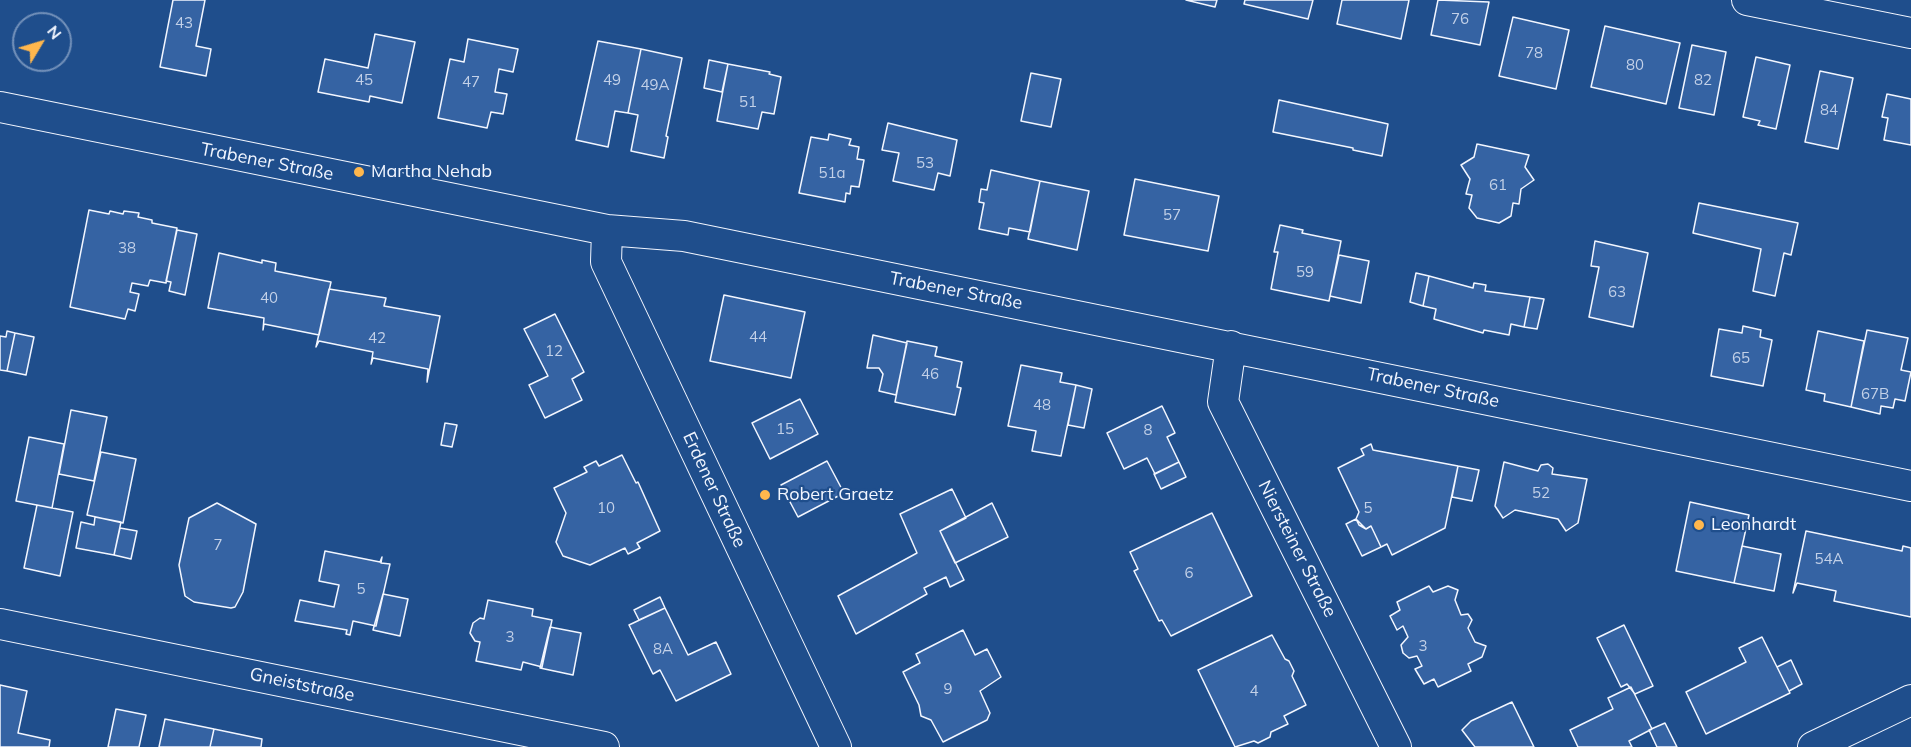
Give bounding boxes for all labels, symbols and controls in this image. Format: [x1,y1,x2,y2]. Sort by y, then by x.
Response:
house number: 76 [1451,10,1469,28]
north arrow [12,12,72,72]
house number: 43 [175,14,193,32]
text: N [43,21,66,43]
house number: 78 [1525,44,1543,62]
house number: 80 [1626,56,1644,74]
house number: 45 [355,71,373,89]
house number: 49 [603,71,621,89]
house number: 82 [1694,71,1712,89]
house number: 47 [462,73,480,91]
house number: 49A [640,76,670,94]
house number: 51 [739,93,757,111]
house number: 84 [1820,101,1838,119]
street label: Trabener Straße [199,139,335,185]
house number: 53 [916,154,934,172]
place label: Martha Nehab [371,161,492,183]
house number: 51a [819,164,845,182]
marker: Martha Nehab [352,165,366,179]
house number: 61 [1489,176,1507,194]
house number: 57 [1163,206,1181,224]
house number: 38 [118,239,136,257]
house number: 59 [1296,263,1314,281]
street label: Trabener Straße [888,268,1024,314]
house number: 63 [1608,283,1626,301]
house number: 40 [260,289,278,307]
house number: 44 [749,328,767,346]
house number: 42 [368,329,386,347]
house number: 12 [545,342,563,360]
house number: 65 [1732,349,1750,367]
street label: Trabener Straße [1365,363,1501,413]
house number: 46 [921,365,939,383]
house number: 67B [1861,385,1889,403]
house number: 48 [1033,396,1051,414]
house number: 15 [776,420,794,438]
house number: 8 [1144,421,1152,439]
street label: Erdener Straße [678,429,750,551]
street label: Niersteiner Straße [1253,477,1341,621]
place label: Robert Graetz [777,484,894,506]
house number: 52 [1532,484,1550,502]
marker: Robert Graetz [758,488,772,502]
house number: 10 [597,499,615,517]
house number: 5 [1364,499,1372,517]
place label: Leonhardt [1711,514,1796,536]
marker: Leonhardt [1692,518,1706,532]
house number: 7 [214,536,222,554]
house number: 54A [1814,550,1844,568]
house number: 6 [1185,564,1193,582]
house number: 5 [357,580,365,598]
house number: 3 [506,628,514,646]
house number: 3 [1419,637,1427,655]
house number: 8A [653,640,673,658]
street label: Gneiststraße [248,663,356,707]
house number: 9 [944,680,952,698]
house number: 4 [1250,682,1258,700]

